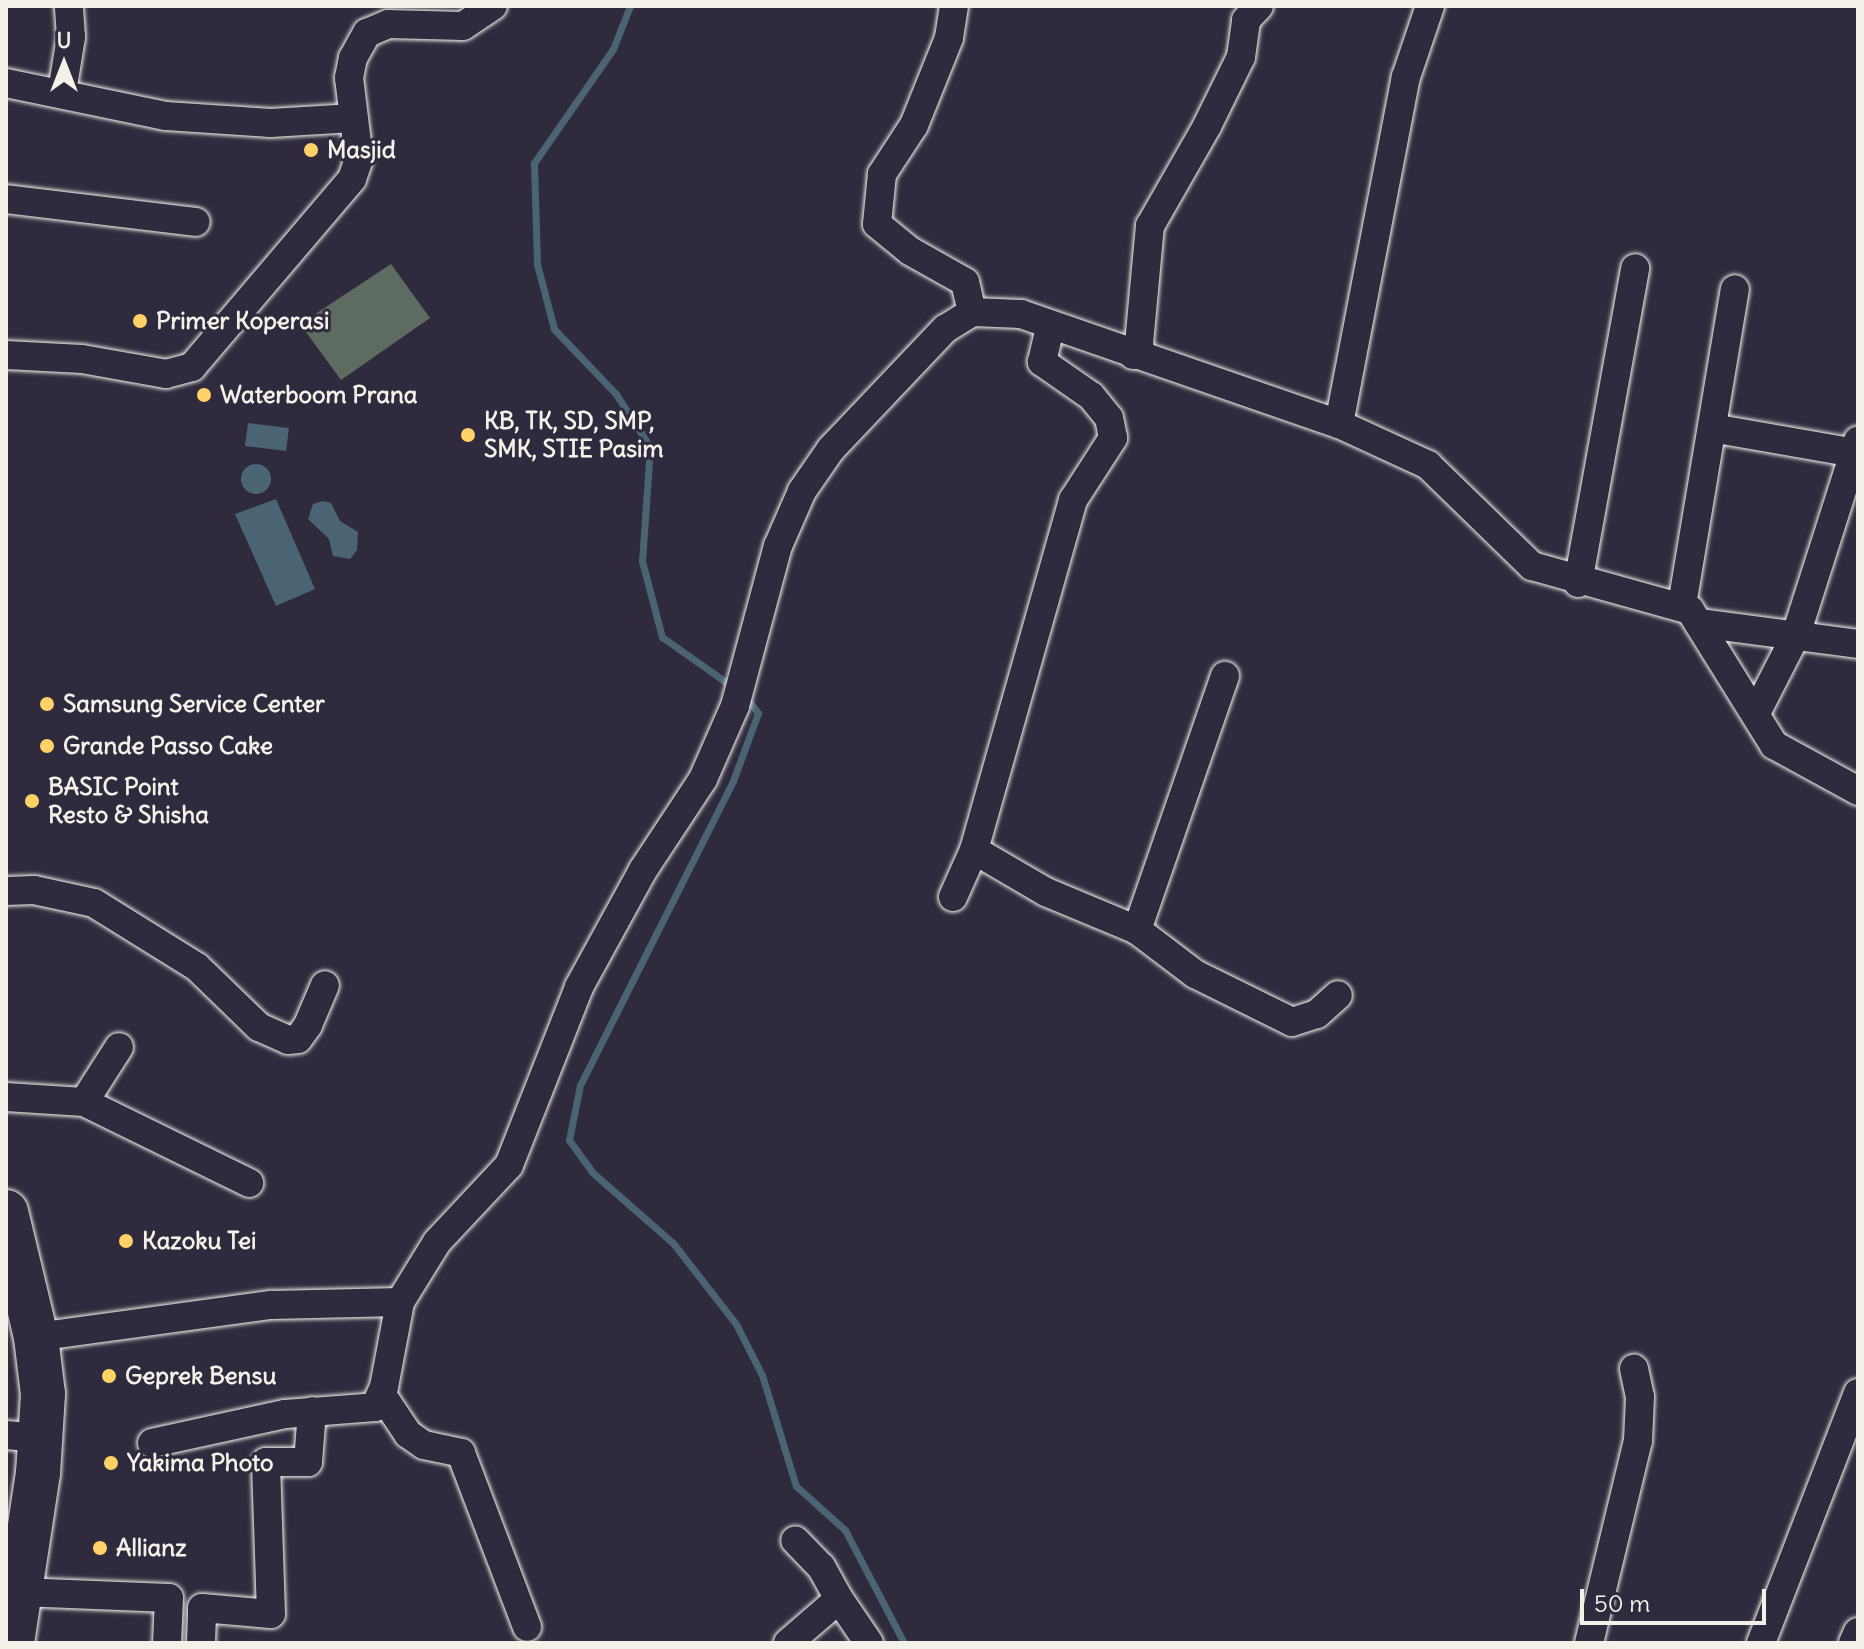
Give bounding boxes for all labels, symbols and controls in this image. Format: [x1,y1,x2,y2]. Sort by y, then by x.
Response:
north arrow [24,24,104,104]
text: U [56,26,72,54]
place label: Masjid [327,136,396,164]
marker: Masjid [302,141,320,159]
place label: Primer Koperasi [156,307,329,335]
marker: Primer Koperasi [131,312,149,330]
place label: Waterboom Prana [220,381,418,409]
marker: Waterboom Prana [195,386,213,404]
place label: KB, TK, SD, SMP, SMK, STIE Pasim [484,407,663,463]
marker: KB, TK, SD, SMP, SMK, STIE Pasim [459,426,477,444]
place label: Samsung Service Center [63,690,325,718]
marker: Samsung Service Center [38,695,56,713]
place label: Grande Passo Cake [63,732,273,760]
marker: Grande Passo Cake [38,737,56,755]
place label: BASIC Point Resto & Shisha [48,773,209,829]
marker: BASIC Point Resto & Shisha [23,792,41,810]
place label: Kazoku Tei [142,1227,256,1255]
marker: Kazoku Tei [117,1232,135,1250]
place label: Geprek Bensu [125,1362,276,1390]
marker: Geprek Bensu [100,1367,118,1385]
place label: Yakima Photo [127,1449,274,1477]
marker: Yakima Photo [102,1454,120,1472]
place label: Allianz [116,1534,187,1562]
marker: Allianz [91,1539,109,1557]
scale bar [1584,1573,1770,1623]
text: 50 m [1594,1588,1650,1618]

